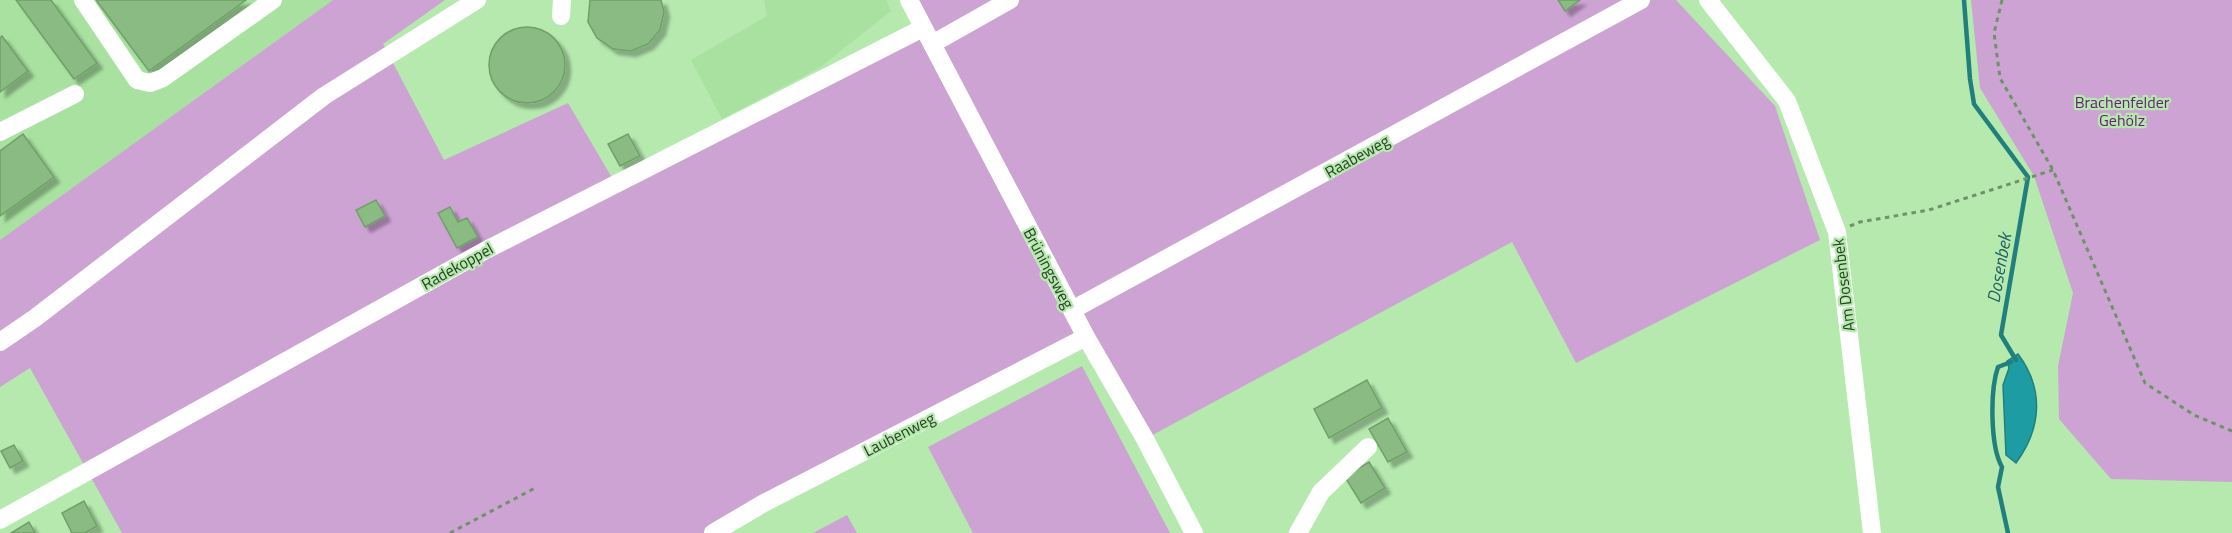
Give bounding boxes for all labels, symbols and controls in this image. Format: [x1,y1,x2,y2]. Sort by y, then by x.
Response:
park label: Brachenfelder Gehölz [2075,90,2170,132]
street label: Raabeweg [1320,128,1394,184]
street label: Brüningsweg [1018,223,1080,313]
water label: Dosenbek [1980,229,2019,305]
street label: Radekoppel [417,236,497,296]
street label: Am Dosenbek [1825,237,1861,333]
street label: Laubenweg [859,406,939,462]

